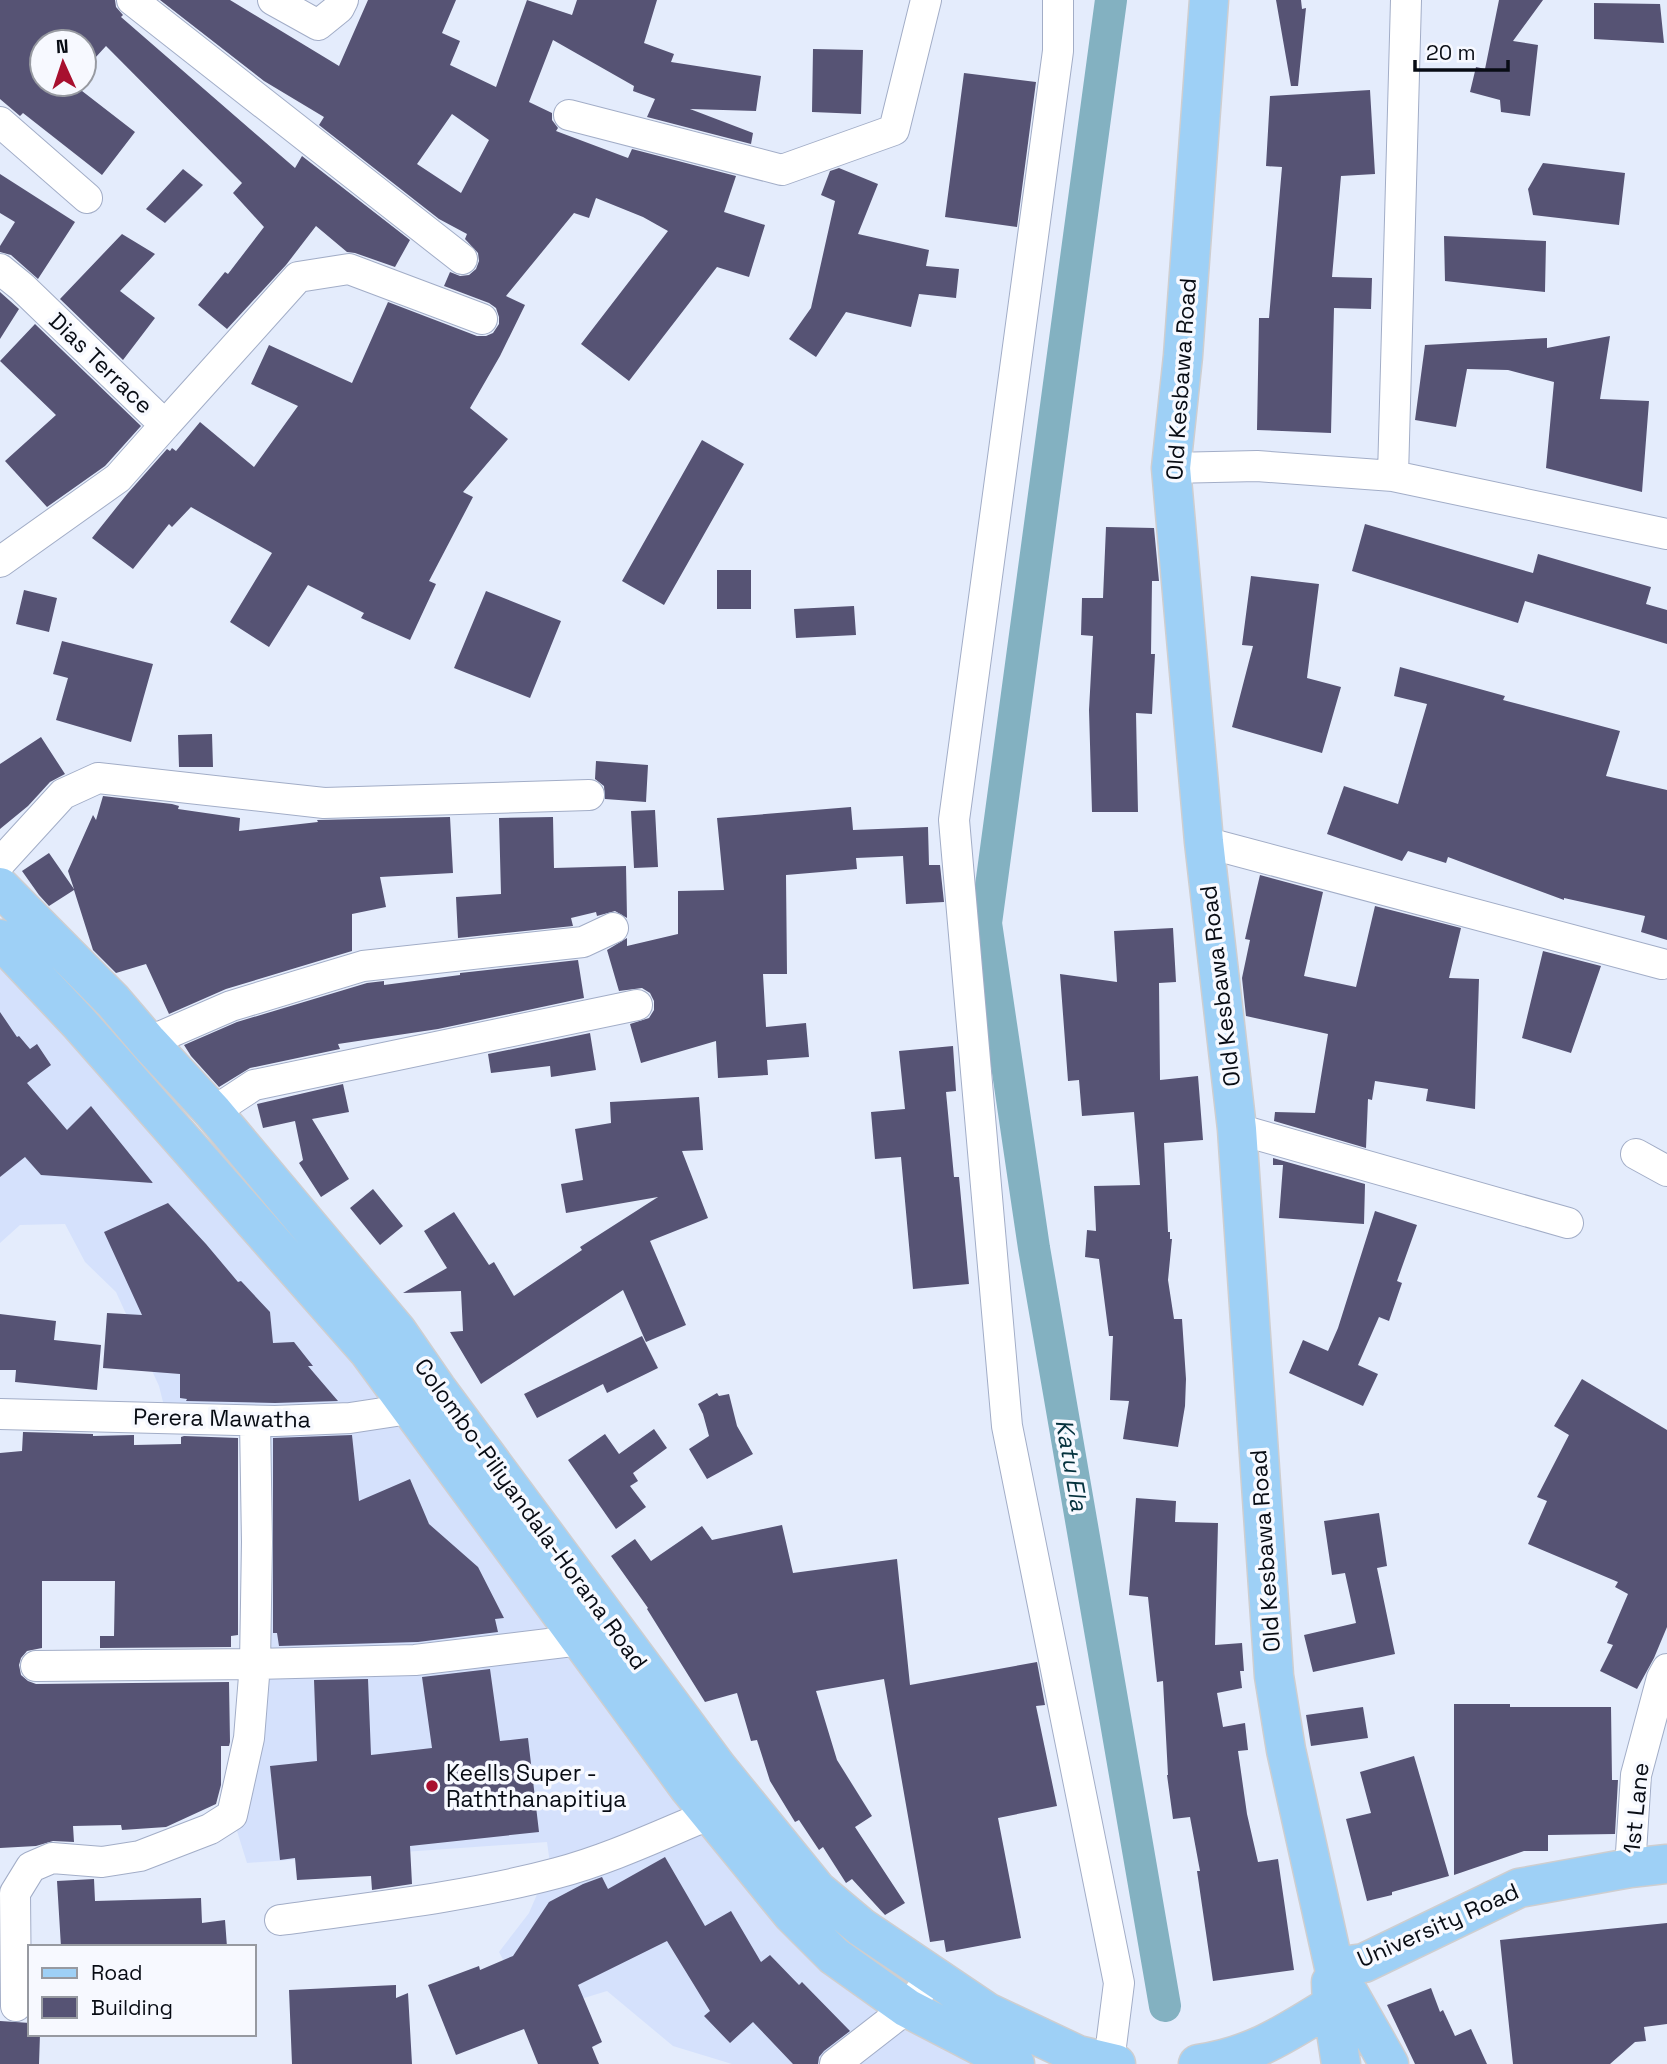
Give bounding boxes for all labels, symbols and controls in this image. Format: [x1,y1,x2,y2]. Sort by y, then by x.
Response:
north arrow [28,28,98,98]
scale bar [1415,28,1508,72]
text: N [55,34,69,59]
text: 20 m [1426,39,1476,66]
street label: Old Kesbawa Road [1159,277,1203,481]
street label: Dias Terrace [43,306,159,420]
street label: Old Kesbawa Road [1193,884,1247,1088]
street label: Colombo-Piliyandala-Horana Road [408,1352,654,1676]
street label: Perera Mawatha [133,1401,311,1435]
water label: Katu Ela [1049,1417,1095,1514]
street label: Old Kesbawa Road [1243,1449,1287,1653]
place label: Keells Super - Raththanapitiya [446,1758,627,1814]
street label: 1st Lane [1616,1761,1656,1855]
marker: Keells Super - Raththanapitiya [424,1778,440,1794]
street label: University Road [1352,1876,1524,1974]
legend [28,1945,256,2036]
text: Road [91,1959,143,1986]
text: Building [91,1994,173,2021]

